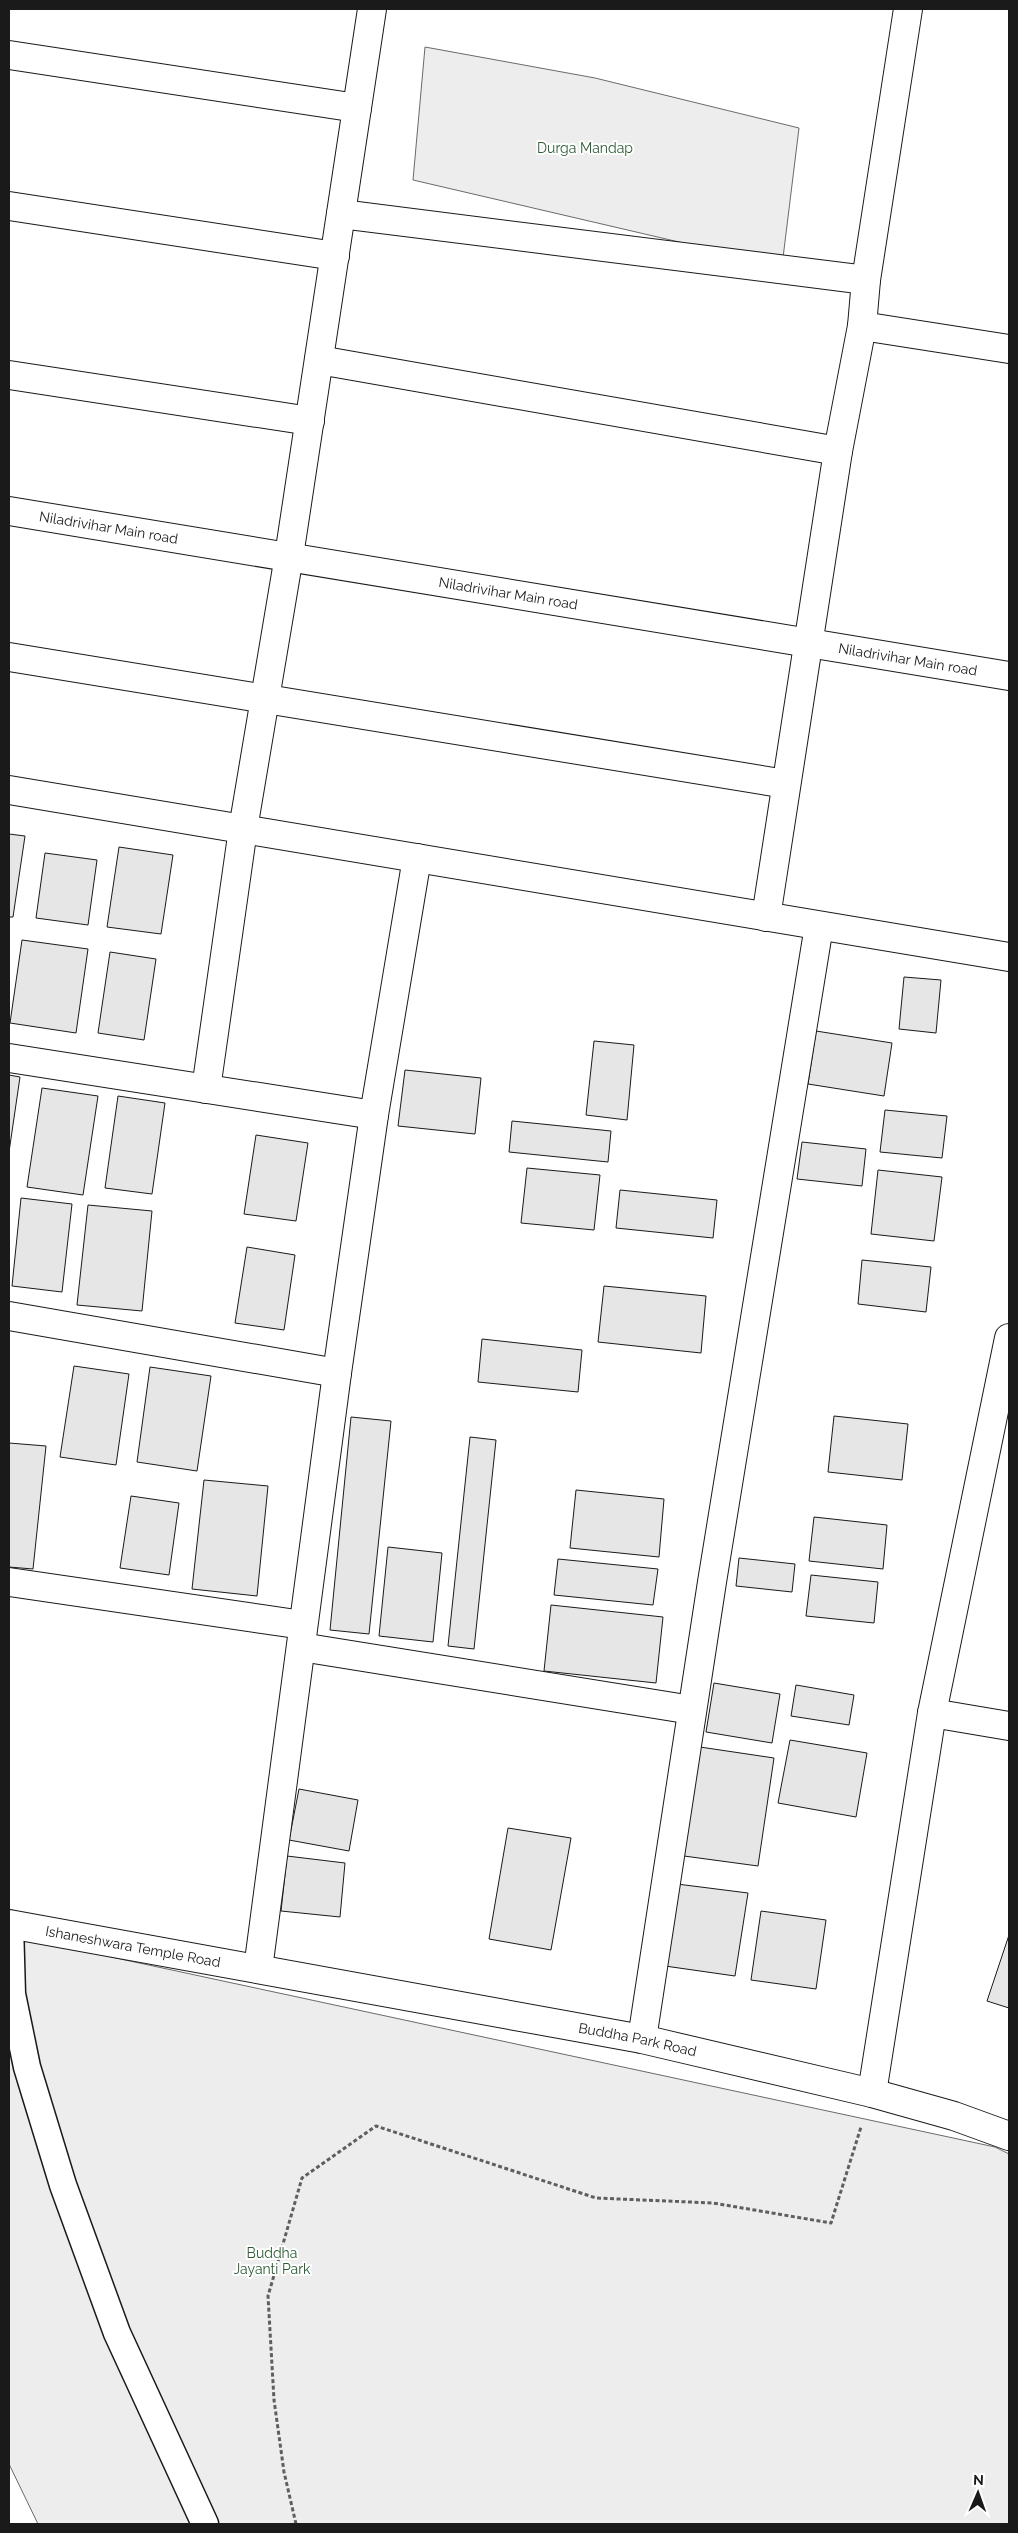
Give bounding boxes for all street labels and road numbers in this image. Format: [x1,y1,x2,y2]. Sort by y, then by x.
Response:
street label: Niladrivihar Main road [38,508,179,547]
street label: Niladrivihar Main road [438,574,579,613]
street label: Niladrivihar Main road [837,640,979,679]
street label: Ishaneshwara Temple Road [44,1923,222,1970]
street label: Buddha Park Road [577,2020,698,2060]

